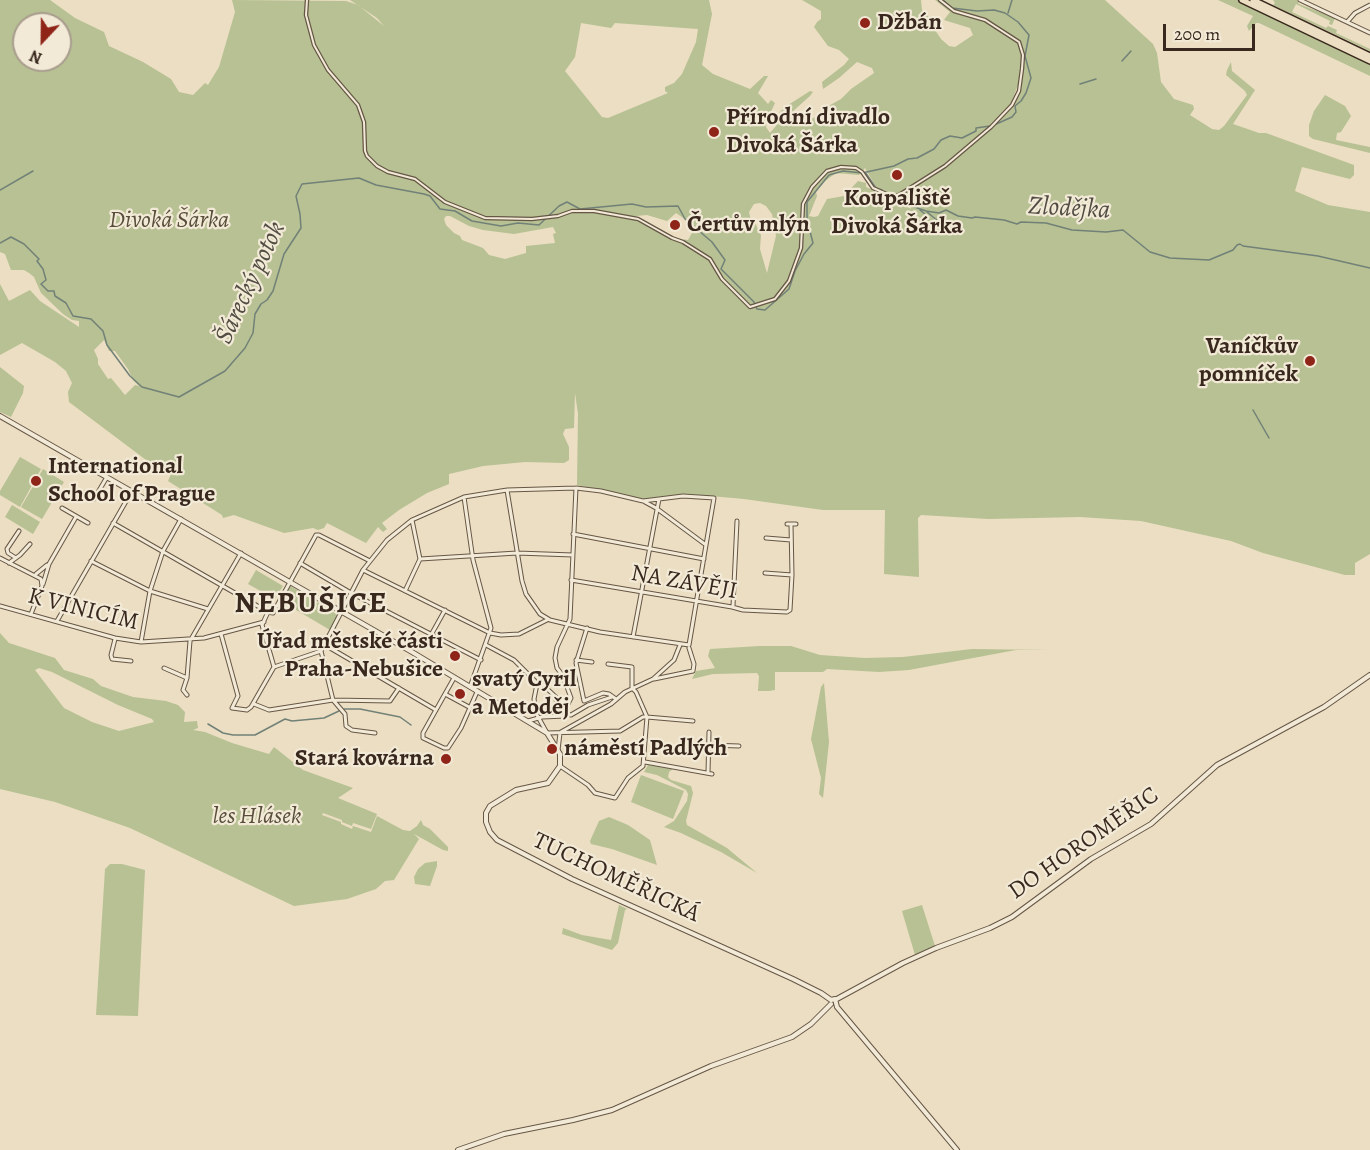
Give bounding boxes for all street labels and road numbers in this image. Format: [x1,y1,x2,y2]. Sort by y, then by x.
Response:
street label: NA ZÁVĚJI [629,559,739,607]
street label: K VINICÍM [25,582,141,638]
street label: DO HOROMĚŘIC [1003,781,1165,907]
street label: TUCHOMĚŘICKÁ [528,827,704,929]

